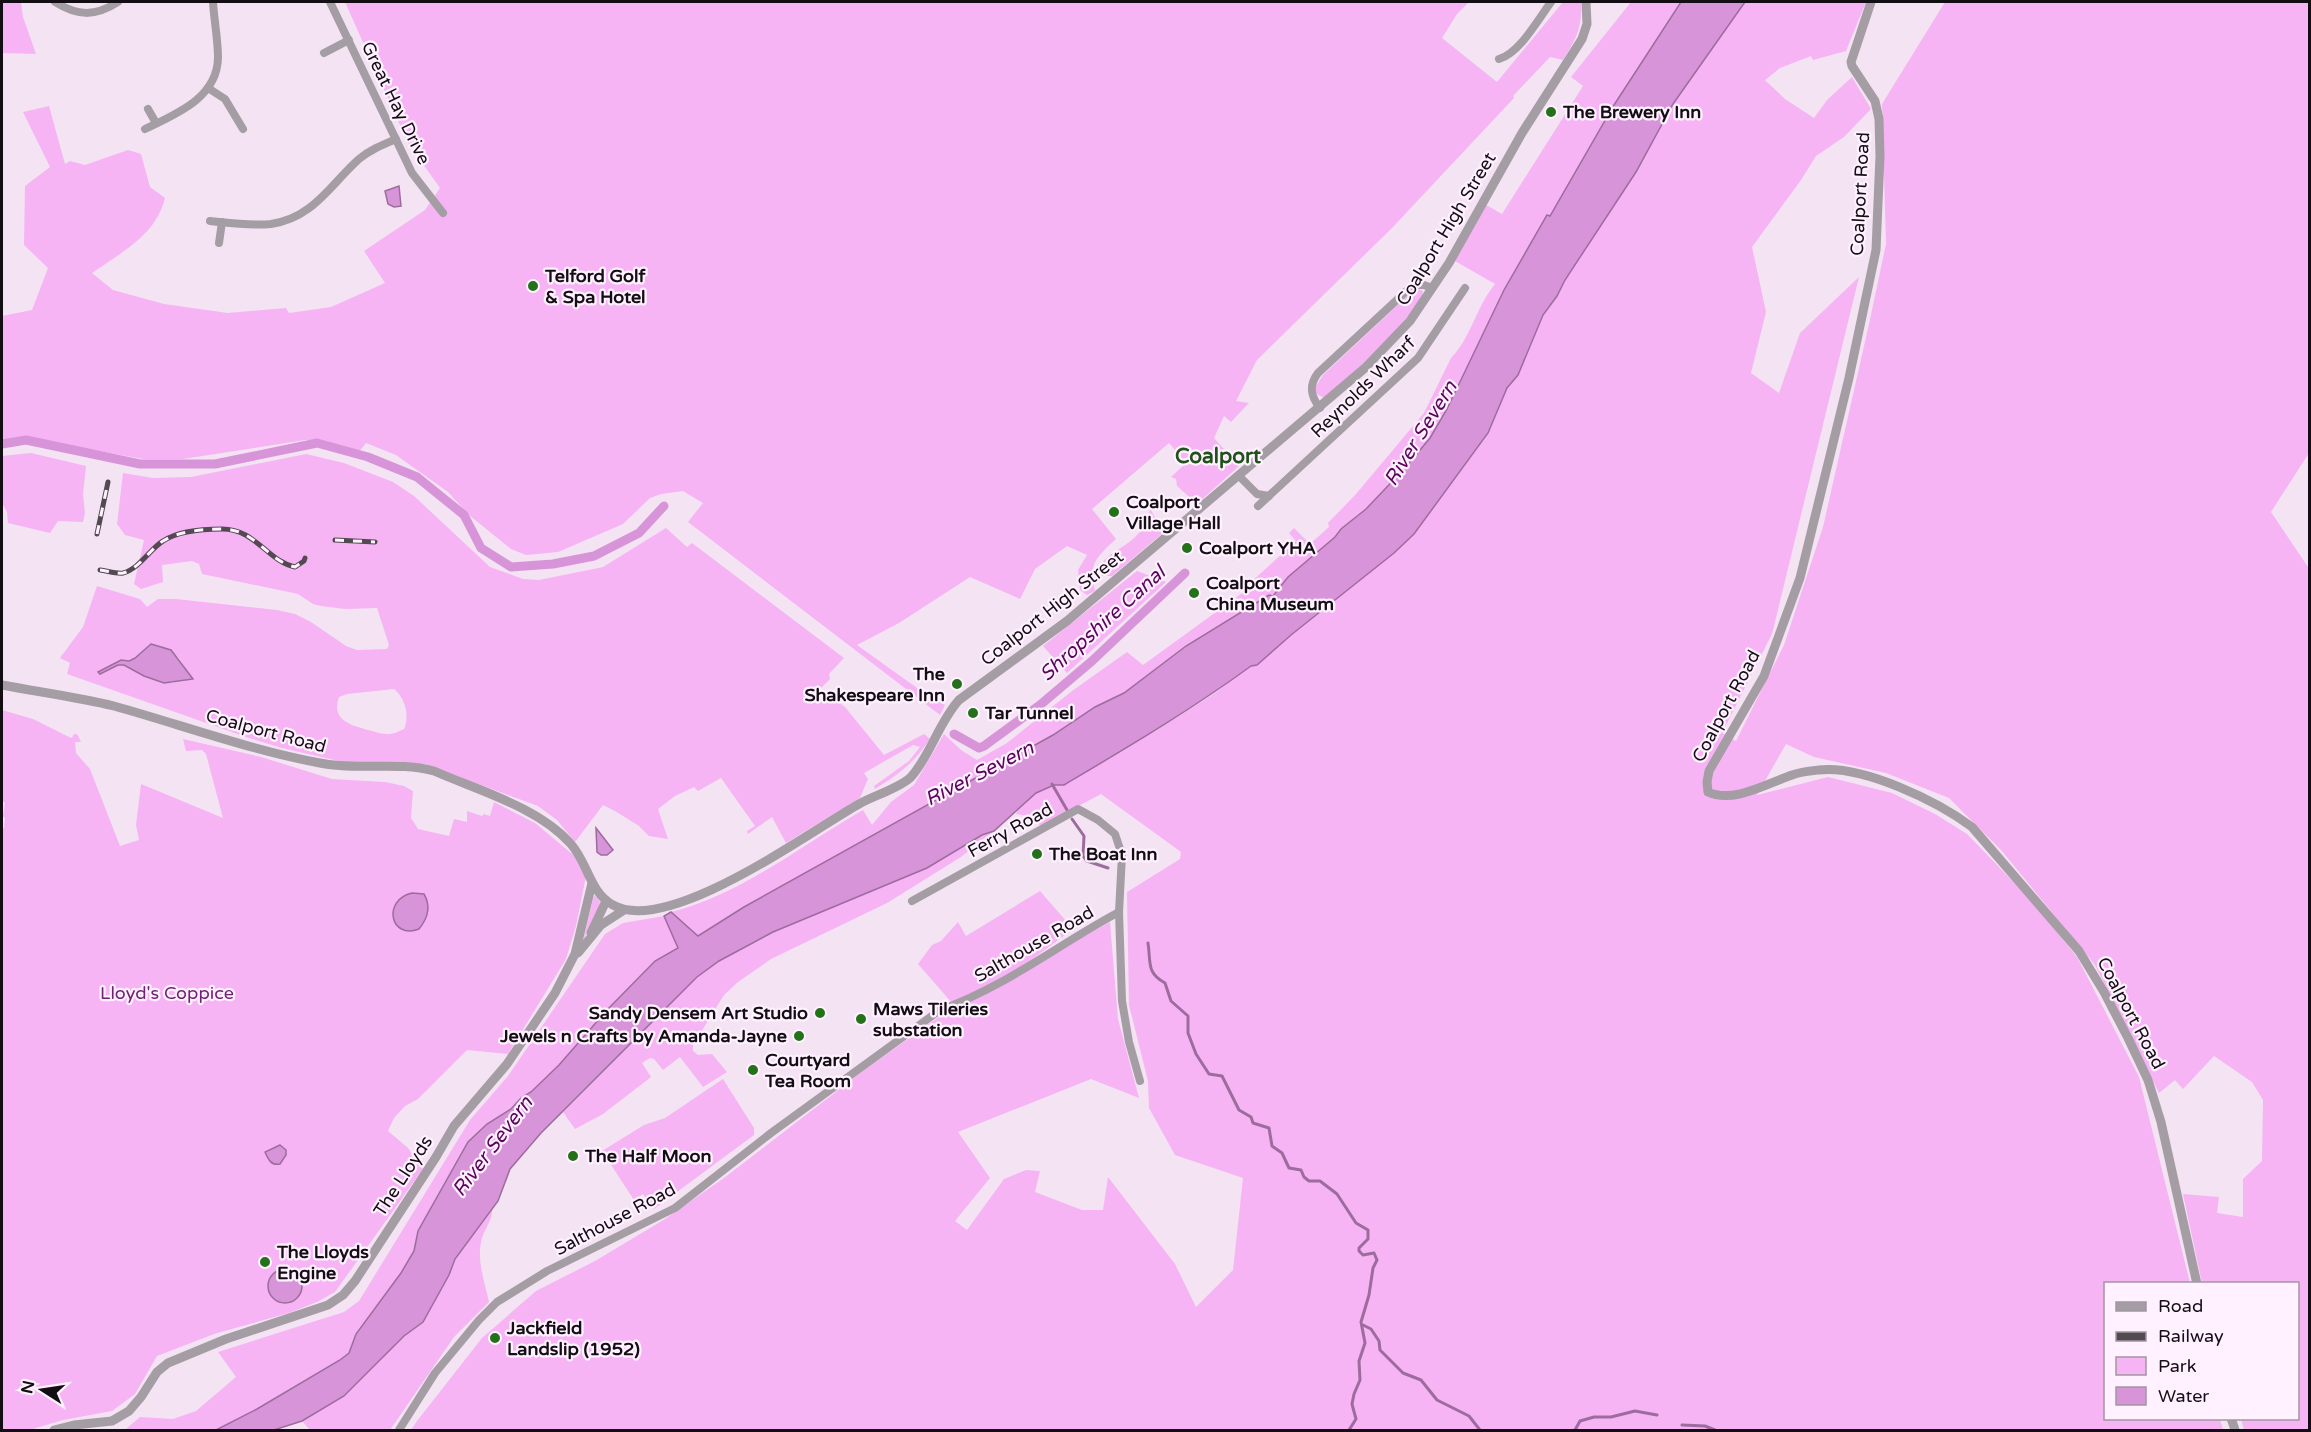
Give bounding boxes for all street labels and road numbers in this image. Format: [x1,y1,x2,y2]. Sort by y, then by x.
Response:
street label: Great Hay Drive [357,38,435,168]
street label: Coalport Road [1846,132,1874,256]
street label: Coalport High Street [1392,148,1501,310]
street label: Reynolds Wharf [1306,332,1420,442]
street label: Coalport High Street [976,545,1128,670]
street label: Coalport Road [1687,646,1765,766]
street label: Coalport Road [203,704,329,758]
street label: Ferry Road [964,798,1056,862]
street label: Salthouse Road [970,901,1098,987]
street label: Coalport Road [2092,953,2170,1073]
street label: The Lloyds [369,1131,437,1221]
street label: Salthouse Road [551,1178,679,1260]

